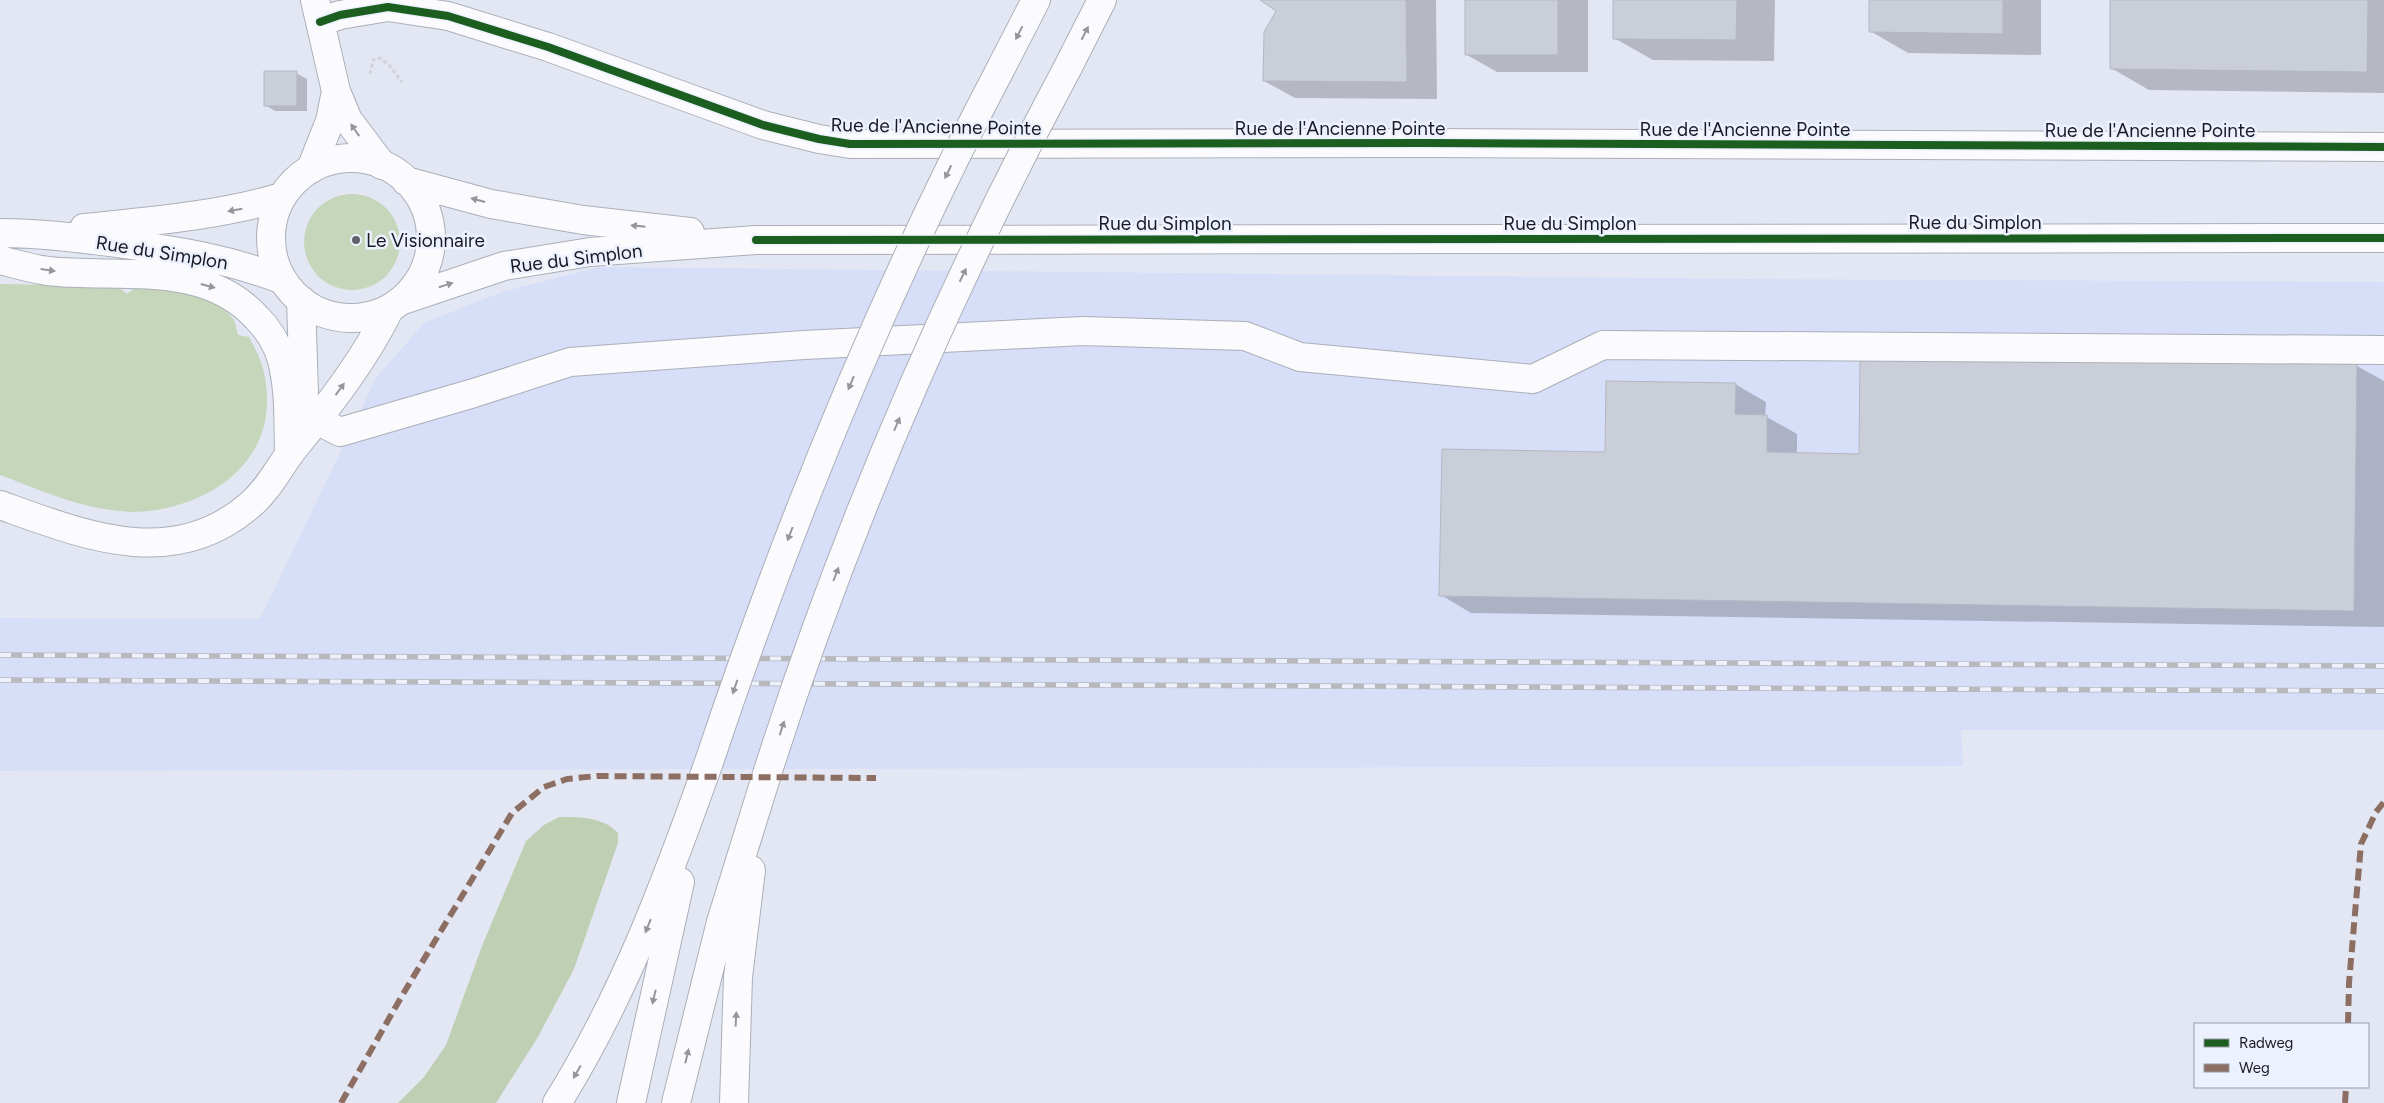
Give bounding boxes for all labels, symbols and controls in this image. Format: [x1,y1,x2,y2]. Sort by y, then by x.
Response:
one-way arrow [1015,26,1023,40]
one-way arrow [1081,26,1089,41]
street label: Rue de l'Ancienne Pointe [830,113,1042,140]
street label: Rue de l'Ancienne Pointe [1235,117,1445,140]
street label: Rue de l'Ancienne Pointe [1640,118,1850,141]
street label: Rue de l'Ancienne Pointe [2045,119,2255,142]
one-way arrow [350,123,360,137]
one-way arrow [944,165,952,179]
one-way arrow [471,196,486,204]
one-way arrow [227,206,243,214]
street label: Rue du Simplon [1908,211,2042,234]
street label: Rue du Simplon [1098,212,1232,235]
street label: Rue du Simplon [1503,212,1637,235]
one-way arrow [630,222,646,230]
place label: Le Visionnaire [366,229,485,252]
street label: Rue du Simplon [94,231,230,274]
marker: Le Visionnaire [350,234,362,246]
street label: Rue du Simplon [509,239,644,278]
one-way arrow [40,266,56,274]
one-way arrow [959,268,967,282]
one-way arrow [439,281,454,289]
one-way arrow [201,283,216,291]
one-way arrow [846,376,854,391]
one-way arrow [335,382,345,396]
one-way arrow [893,416,901,431]
one-way arrow [786,527,794,542]
one-way arrow [833,567,840,582]
one-way arrow [730,680,738,695]
one-way arrow [779,720,786,735]
one-way arrow [644,919,652,934]
one-way arrow [650,989,658,1004]
one-way arrow [733,1011,741,1027]
legend [2194,1023,2369,1088]
text: Radweg [2239,1034,2293,1052]
one-way arrow [683,1048,691,1063]
text: Weg [2239,1059,2270,1077]
one-way arrow [572,1065,581,1078]

